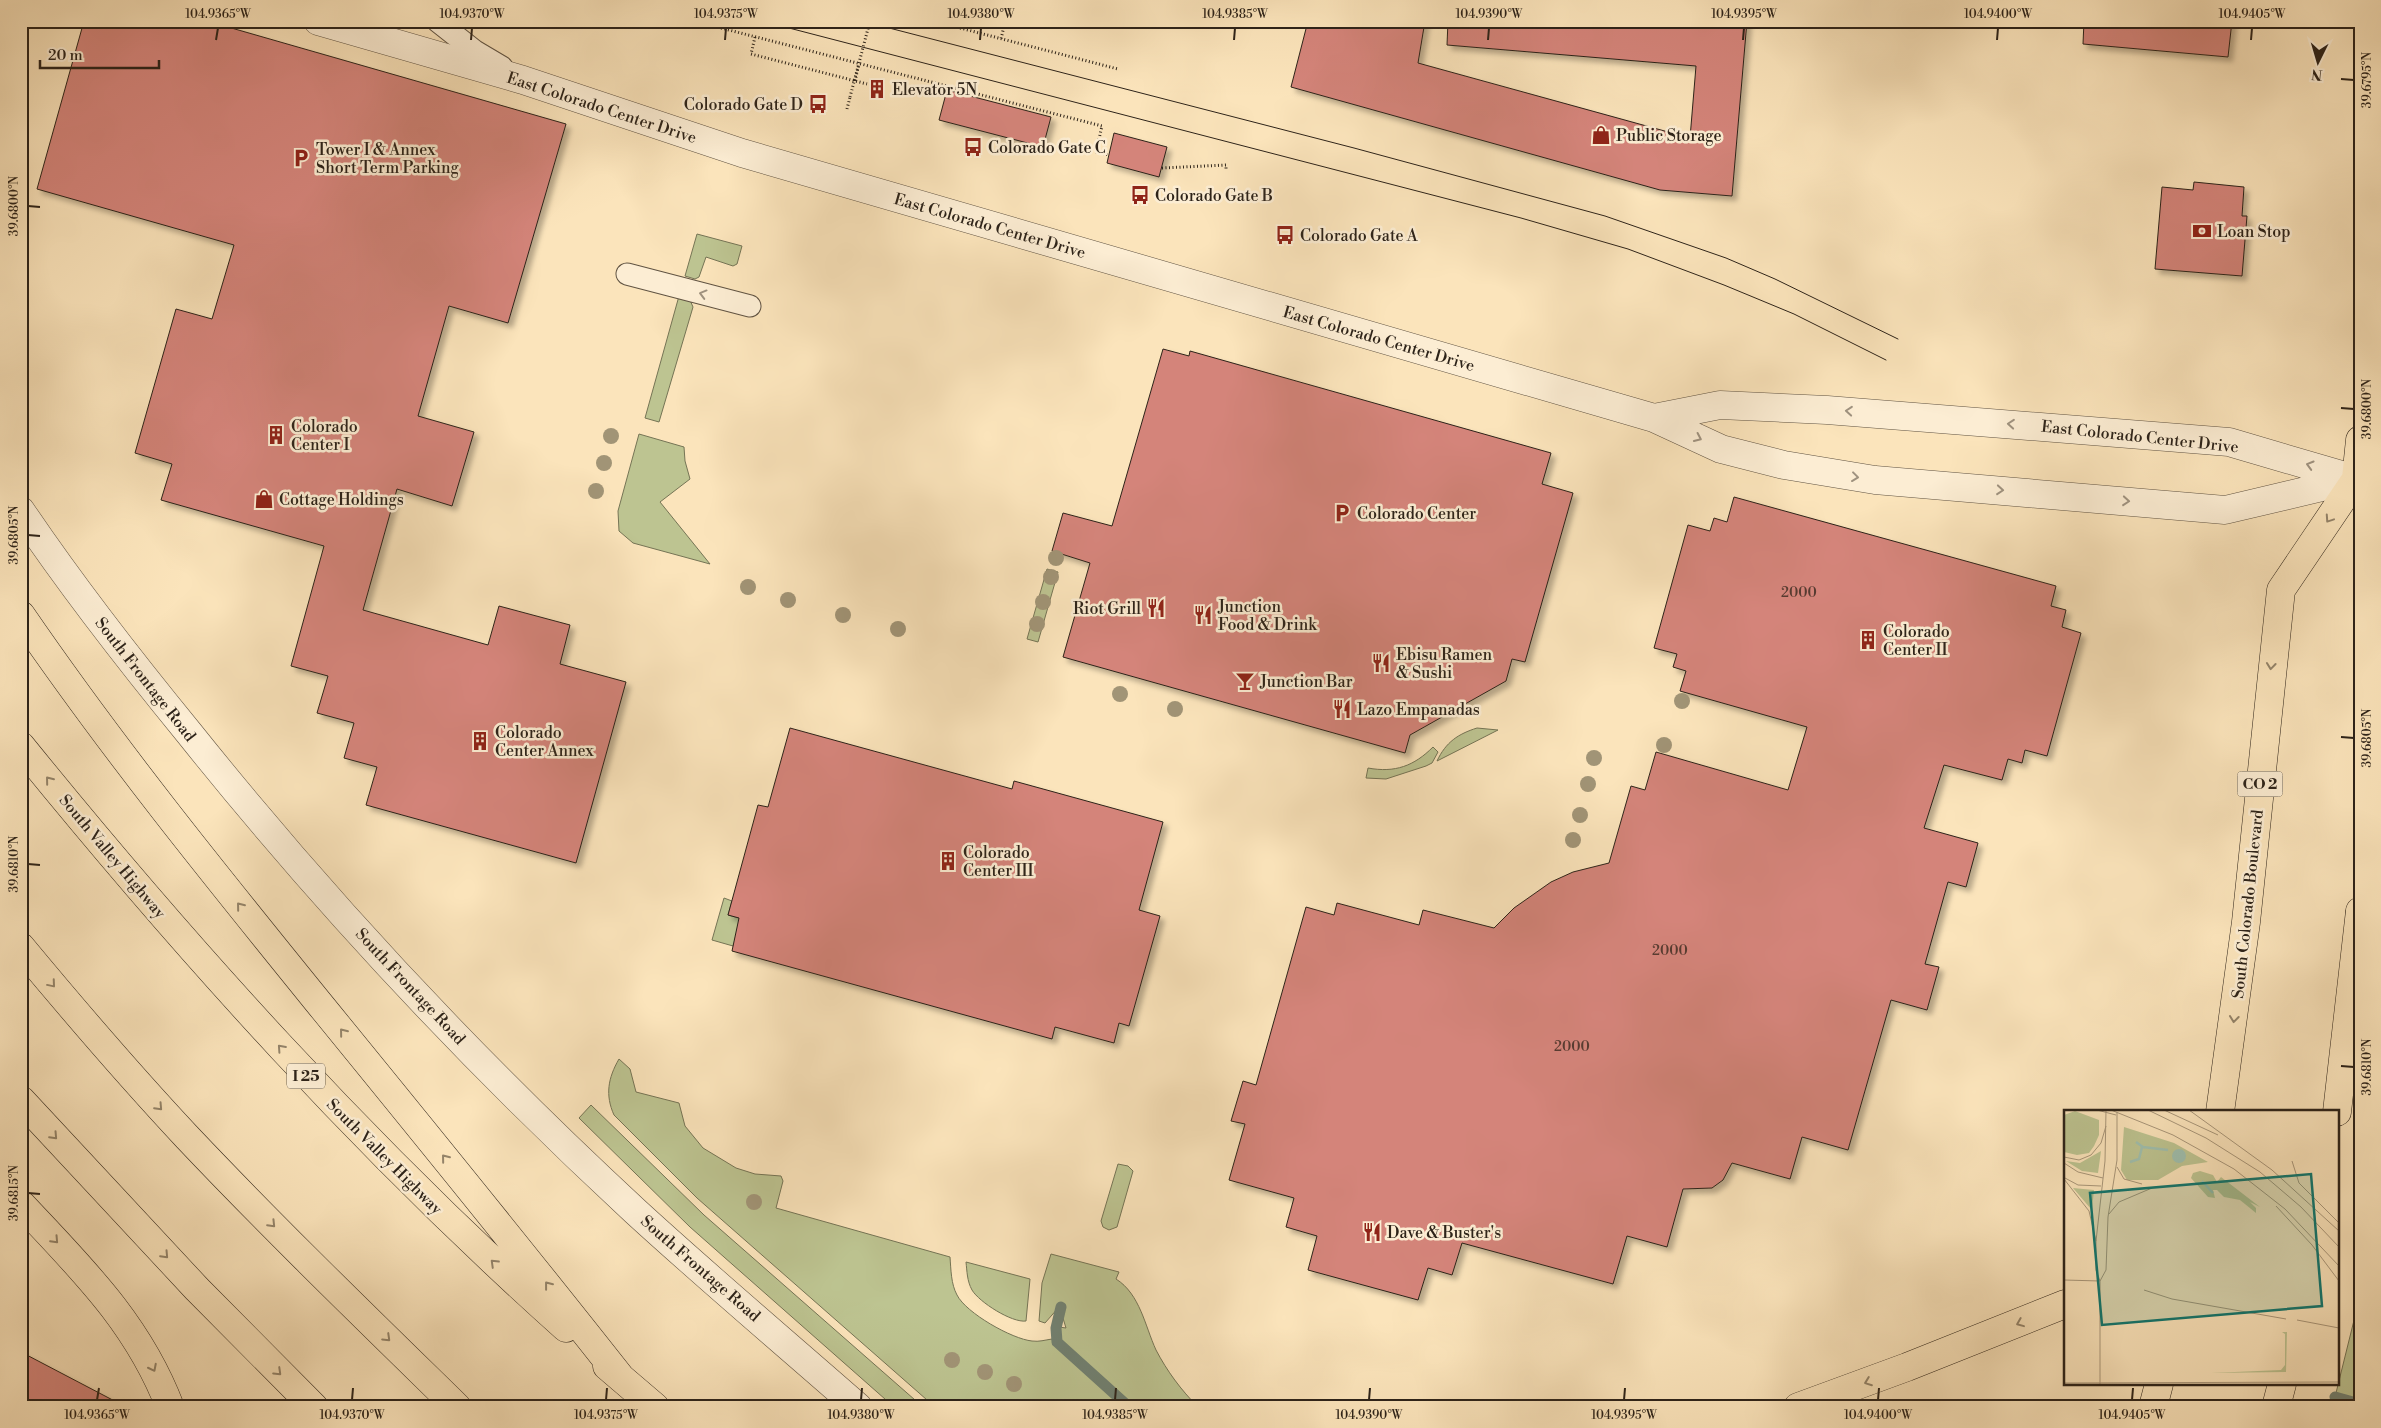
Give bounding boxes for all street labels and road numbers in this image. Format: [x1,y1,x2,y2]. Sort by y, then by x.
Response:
street label: East Colorado Center Drive [504,68,699,148]
street label: East Colorado Center Drive [892,189,1088,263]
street label: East Colorado Center Drive [1281,302,1477,376]
street label: East Colorado Center Drive [2040,417,2240,457]
street label: South Frontage Road [90,614,200,746]
road number: CO 2 [2238,772,2282,796]
street label: South Valley Highway [55,791,170,923]
street label: South Colorado Boulevard [2228,809,2268,1000]
street label: South Frontage Road [351,924,469,1049]
road number: I 25 [287,1064,325,1088]
street label: South Valley Highway [322,1095,446,1219]
street label: South Frontage Road [636,1211,764,1326]

